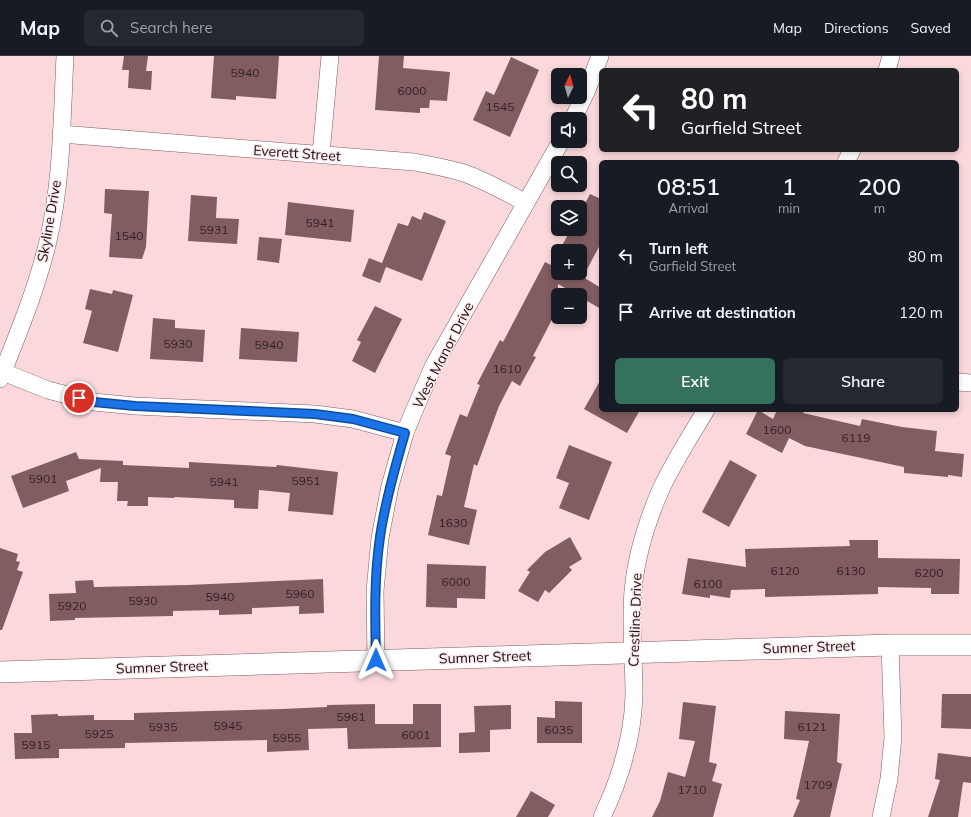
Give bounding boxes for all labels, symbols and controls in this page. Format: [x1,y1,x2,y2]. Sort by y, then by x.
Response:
search box [84,10,364,46]
text: Map [20,16,60,40]
icon: search [98,17,120,39]
text: Search here [130,18,213,37]
text: Map [773,19,802,37]
text: Directions [824,19,889,37]
text: Saved [911,19,951,37]
house number: 5940 [231,65,259,80]
north arrow [551,68,587,104]
map controls [551,68,587,324]
text: 80 m [681,81,747,116]
house number: 6000 [398,83,426,98]
icon: left [615,84,667,136]
house number: 1545 [486,99,514,114]
button: sound [551,112,587,148]
text: Garfield Street [681,116,802,139]
street label: Everett Street [253,141,341,165]
button: search [551,156,587,192]
text: 08:51 [657,171,720,201]
text: 1 [782,171,796,201]
text: 200 [858,171,901,201]
street label: Skyline Drive [33,179,65,263]
button: layers [551,200,587,236]
text: Arrival [669,200,708,216]
text: min [778,200,800,216]
text: m [874,200,885,216]
house number: 5941 [306,215,334,230]
house number: 5931 [200,222,228,237]
house number: 1540 [115,228,143,243]
text: Turn left [649,239,708,258]
button: + [551,244,587,280]
icon: left [615,245,637,267]
text: 80 m [908,247,943,266]
text: Garfield Street [649,258,736,274]
button: − [551,288,587,324]
street label: West Manor Drive [408,299,478,411]
icon: arrive [615,301,637,323]
text: Arrive at destination [649,303,796,322]
text: 120 m [899,303,943,322]
house number: 5930 [164,336,192,351]
house number: 5940 [255,337,283,352]
button: Exit [615,358,775,404]
button: Share [783,358,943,404]
house number: 1610 [493,361,521,376]
pin [62,381,96,415]
icon: arrive [68,387,90,409]
house number: 1600 [763,422,791,437]
house number: 6119 [842,430,870,445]
house number: 5901 [29,471,57,486]
house number: 5951 [292,473,320,488]
house number: 5941 [210,474,238,489]
house number: 1630 [439,515,467,530]
house number: 6120 [771,563,799,578]
house number: 6130 [837,563,865,578]
house number: 6200 [915,565,943,580]
street label: Crestline Drive [624,573,646,667]
house number: 6000 [442,574,470,589]
house number: 6100 [694,576,722,591]
house number: 5960 [286,586,314,601]
house number: 5940 [206,589,234,604]
house number: 5930 [129,593,157,608]
house number: 5920 [58,598,86,613]
street label: Sumner Street [763,636,856,658]
position arrow [355,639,397,681]
street label: Sumner Street [439,646,532,668]
street label: Sumner Street [116,656,209,678]
house number: 5961 [337,709,365,724]
house number: 5945 [214,718,242,733]
house number: 5935 [149,719,177,734]
house number: 6121 [798,719,826,734]
house number: 6035 [545,722,573,737]
house number: 5925 [85,726,113,741]
house number: 6001 [402,727,430,742]
house number: 5955 [273,730,301,745]
house number: 5915 [22,737,50,752]
house number: 1709 [804,777,832,792]
house number: 1710 [678,782,706,797]

